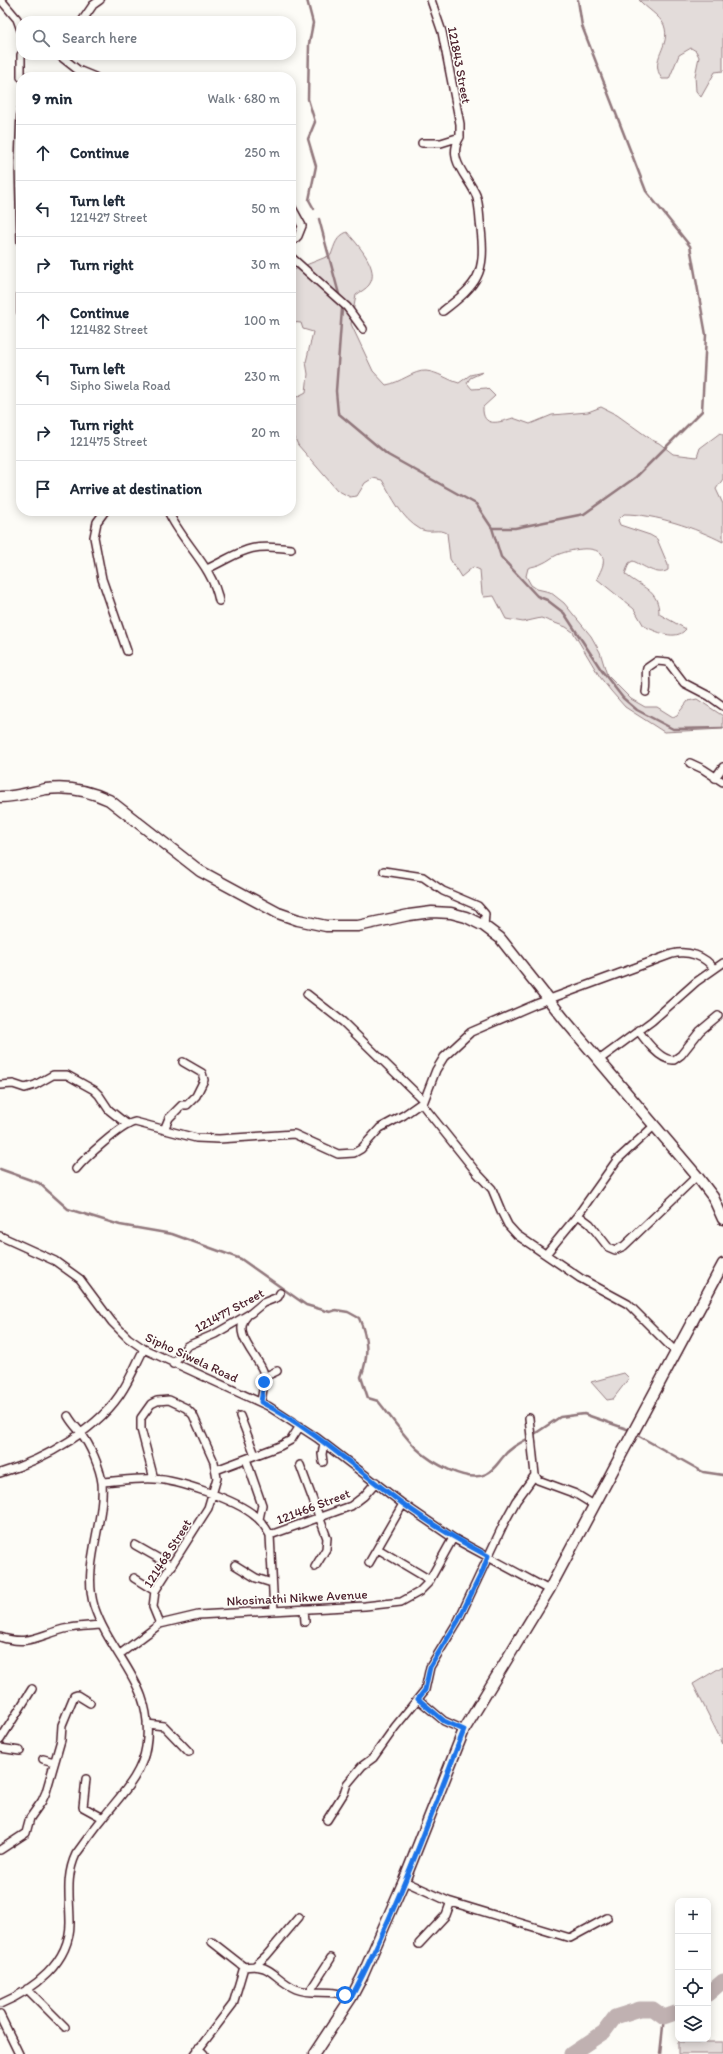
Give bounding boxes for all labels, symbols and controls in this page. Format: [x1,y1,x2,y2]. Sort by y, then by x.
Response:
search box [16,16,296,60]
street label: 121843 Street [445,25,474,105]
icon: search [30,27,52,49]
text: Search here [62,29,137,47]
text: 9 min [32,88,72,108]
text: Walk · 680 m [207,91,280,106]
icon: ahead [32,142,54,164]
text: Continue [70,144,129,162]
text: 250 m [244,145,280,160]
text: Turn left [70,192,125,210]
icon: left [32,198,54,220]
text: 50 m [251,201,280,216]
text: 121427 Street [70,210,147,225]
icon: right [32,254,54,276]
text: Turn right [70,256,134,274]
text: 30 m [251,257,280,272]
text: Continue [70,304,129,322]
icon: ahead [32,310,54,332]
text: 100 m [244,313,280,328]
text: 121482 Street [70,322,148,337]
text: Turn left [70,360,125,378]
icon: left [32,366,54,388]
text: 230 m [244,369,280,384]
text: Sipho Siwela Road [70,378,171,393]
text: Turn right [70,416,134,434]
icon: right [32,422,54,444]
text: 20 m [251,425,280,440]
text: 121475 Street [70,434,147,449]
icon: arrive [32,478,54,500]
text: Arrive at destination [70,480,202,498]
street label: 121477 Street [192,1285,267,1336]
street label: Sipho Siwela Road [143,1329,241,1386]
route end [255,1373,273,1391]
street label: 121466 Street [274,1485,352,1527]
street label: 121468 Street [140,1516,195,1590]
street label: Nkosinathi Nikwe Avenue [226,1586,368,1609]
map controls [675,1898,711,2042]
button: + [675,1898,711,1934]
button: − [675,1934,711,1970]
button: locate [675,1970,711,2006]
route start [336,1986,354,2004]
button: layers [675,2006,711,2042]

